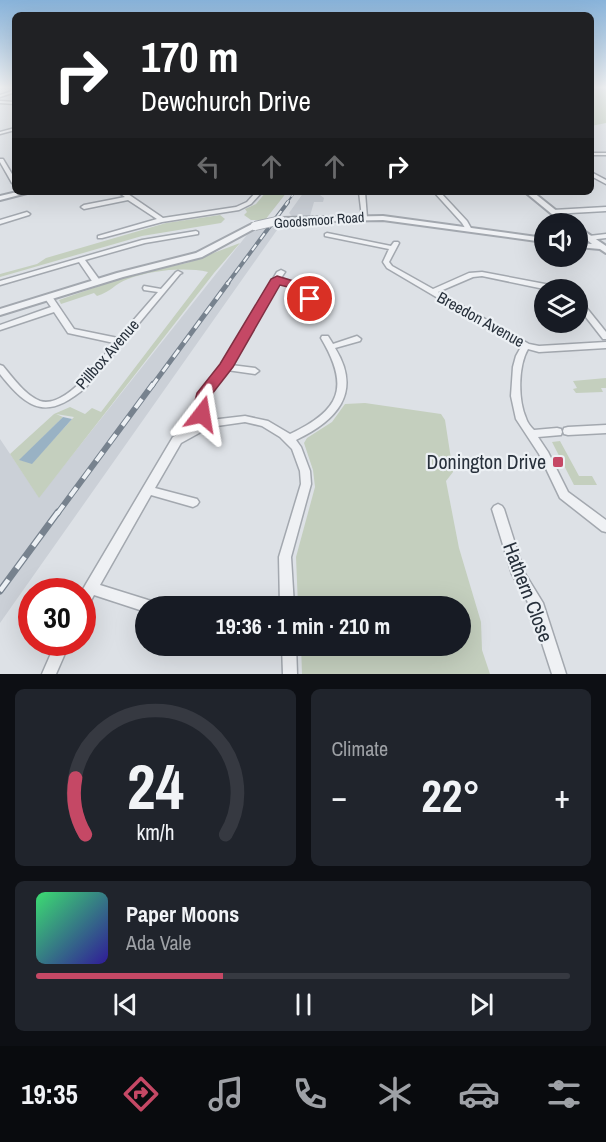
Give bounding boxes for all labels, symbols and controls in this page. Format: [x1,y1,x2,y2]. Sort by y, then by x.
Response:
text: 170 m [141,29,239,85]
icon: right [42,36,120,114]
text: Dewchurch Drive [141,83,311,119]
icon: left [192,150,225,183]
icon: ahead [255,150,288,183]
icon: ahead [318,150,351,183]
icon: right [381,150,414,183]
street label: Goodsmoor Road [273,208,365,232]
map controls [534,213,588,333]
button: sound [534,213,588,267]
pin [284,273,335,324]
button: layers [534,279,588,333]
icon: arrive [293,282,326,315]
street label: Breedon Avenue [433,286,529,352]
street label: Pillbox Avenue [70,314,144,394]
position arrow [170,382,234,446]
place label: Donington Drive [427,448,546,475]
marker: Donington Drive [551,455,565,469]
street label: Hathern Close [497,538,560,646]
speed limit sign: 30 [18,578,96,656]
text: 19:36 · 1 min · 210 m [216,611,390,641]
text: Climate [332,735,388,762]
text: 24 [127,744,184,828]
text: 22° [421,765,480,826]
text: − [332,774,347,818]
text: + [554,774,570,818]
text: km/h [136,818,174,847]
text: Paper Moons [126,899,239,929]
text: Ada Vale [126,929,191,956]
icon: previous [109,988,142,1021]
icon: pause [287,988,320,1021]
icon: next [465,988,498,1021]
icon: directions [120,1073,162,1115]
icon: music [205,1073,247,1115]
icon: phone [289,1073,331,1115]
icon: climate [374,1073,416,1115]
icon: car [458,1073,500,1115]
icon: filters [543,1073,585,1115]
text: 19:35 [21,1076,78,1112]

